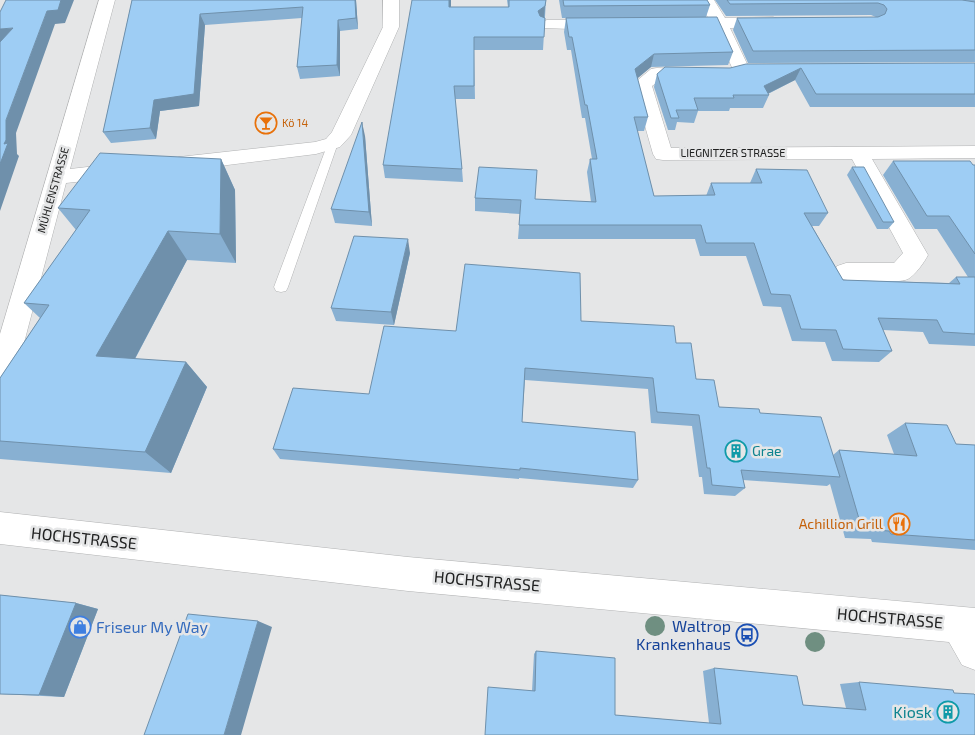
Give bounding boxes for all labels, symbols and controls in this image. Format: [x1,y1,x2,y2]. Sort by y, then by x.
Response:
bar icon: Kö 14 [254,111,278,135]
place label: Kö 14 [282,116,308,129]
street label: MÜHLENSTRASSE [33,145,71,234]
street label: LIEGNITZER STRASSE [681,146,785,159]
building icon: Grae [724,439,748,463]
place label: Grae [752,442,782,459]
restaurant icon: Achillion Grill [887,512,911,536]
place label: Achillion Grill [799,515,884,532]
street label: HOCHSTRASSE [30,523,138,553]
street label: HOCHSTRASSE [433,566,541,595]
street label: HOCHSTRASSE [836,603,944,632]
shop icon: Friseur My Way [68,615,92,639]
place label: Waltrop Krankenhaus [636,616,731,653]
place label: Friseur My Way [96,617,208,636]
bus stop icon: Waltrop Krankenhaus [735,623,759,647]
building icon: Kiosk [936,700,960,724]
place label: Kiosk [893,702,932,721]

